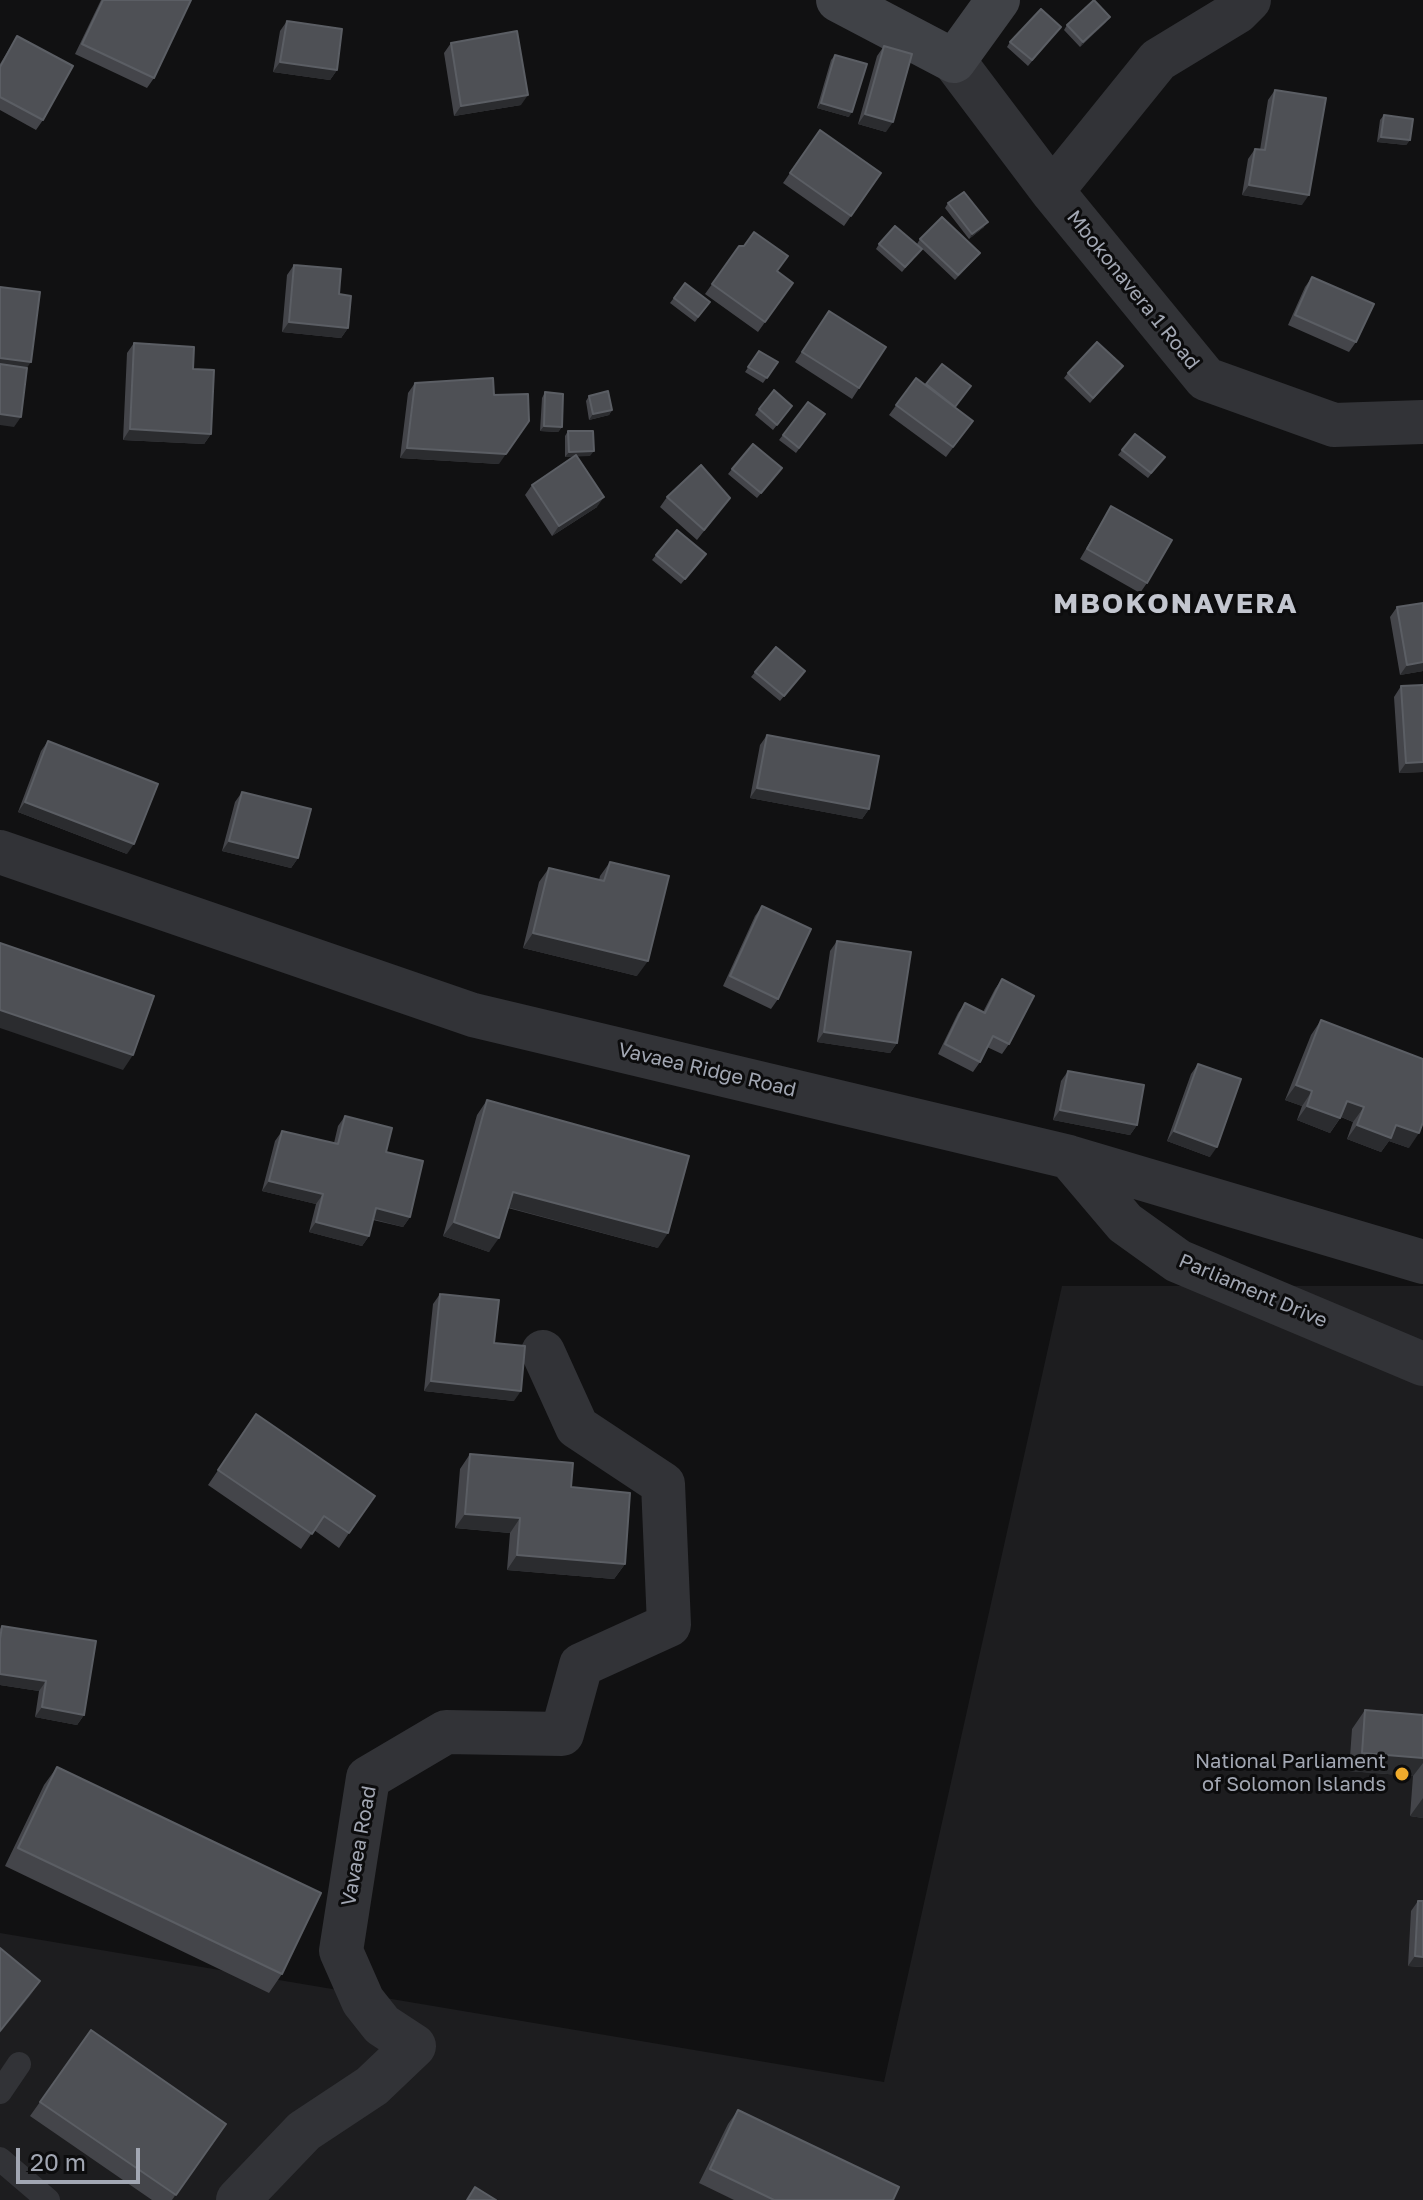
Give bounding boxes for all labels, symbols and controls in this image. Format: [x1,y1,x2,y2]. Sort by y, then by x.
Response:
street label: Mbokonavera 1 Road [1061,206,1205,374]
district label: MBOKONAVERA [1053,587,1299,621]
street label: Vavaea Ridge Road [616,1038,798,1102]
street label: Parliament Drive [1175,1249,1331,1333]
place label: National Parliament of Solomon Islands [1195,1750,1386,1797]
marker: National Parliament of Solomon Islands [1393,1765,1411,1783]
street label: Vavaea Road [337,1784,381,1908]
scale bar [20,2132,144,2182]
text: 20 m [30,2147,86,2176]

